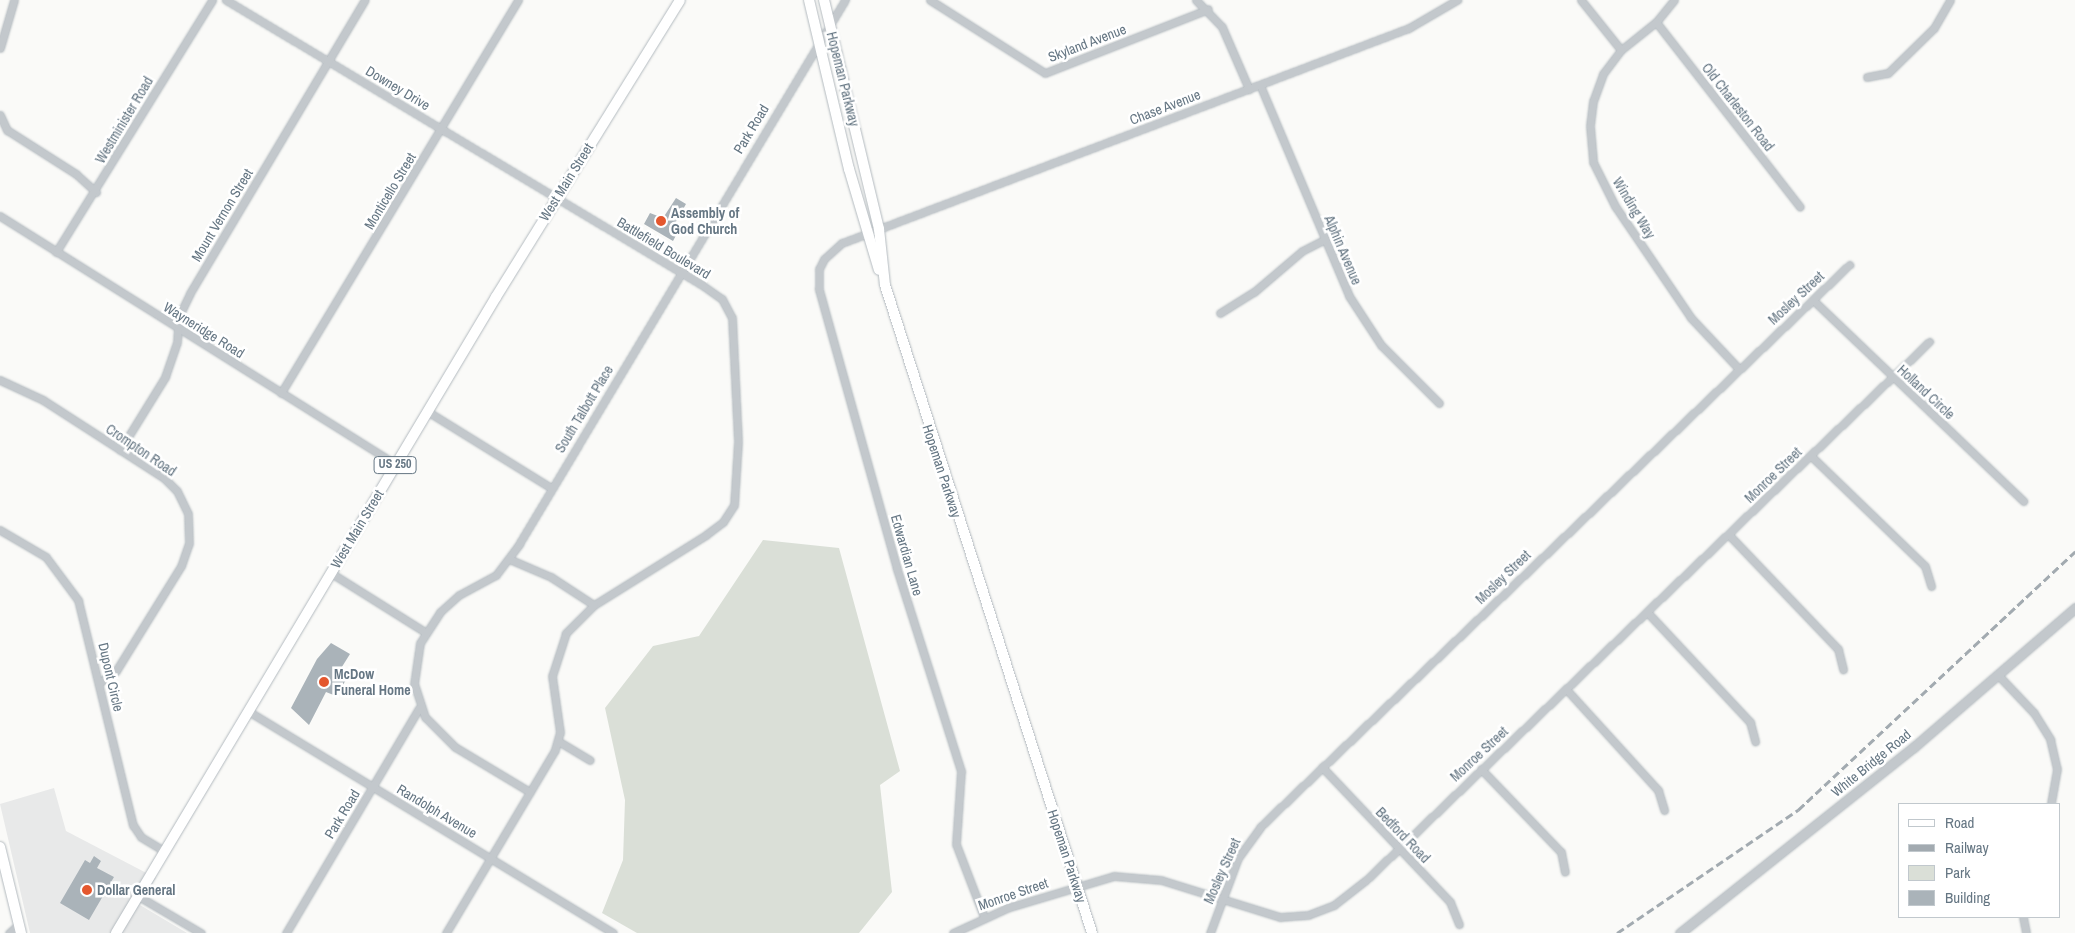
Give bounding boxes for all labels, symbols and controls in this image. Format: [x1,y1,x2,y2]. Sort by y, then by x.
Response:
street label: Skyland Avenue [1045,20,1129,66]
street label: Hopeman Parkway [823,30,863,128]
street label: Old Charleston Road [1698,60,1778,154]
street label: Downey Drive [363,62,433,114]
street label: Westminister Road [92,74,156,166]
street label: Chase Avenue [1127,86,1203,128]
street label: Park Road [730,101,772,157]
street label: West Main Street [535,140,597,224]
street label: Monticello Street [361,150,419,232]
street label: Mount Vernon Street [188,166,256,264]
street label: Winding Way [1609,174,1659,242]
place label: Assembly of God Church [671,205,739,238]
street label: Alphin Avenue [1321,212,1365,288]
street label: Battlefield Boulevard [614,214,714,282]
marker: Assembly of God Church [655,215,667,227]
street label: Mosley Street [1765,268,1827,328]
street label: Wayneridge Road [160,298,248,362]
street label: Holland Circle [1894,361,1958,423]
street label: South Talbott Place [551,362,617,456]
street label: Crompton Road [103,420,179,480]
street label: Hopeman Parkway [919,422,965,520]
street label: Monroe Street [1741,444,1805,506]
road number: US 250 [372,456,418,474]
street label: West Main Street [327,487,387,571]
street label: Edwardian Lane [887,513,927,597]
street label: Mosley Street [1472,547,1534,607]
street label: Dupont Circle [95,641,127,713]
place label: McDow Funeral Home [334,666,411,699]
marker: McDow Funeral Home [318,676,330,688]
street label: Monroe Street [1447,723,1511,785]
street label: White Bridge Road [1828,726,1914,800]
street label: Randolph Avenue [394,780,480,842]
street label: Park Road [321,786,363,842]
legend [1898,803,2060,918]
street label: Bedford Road [1372,804,1434,866]
street label: Hopeman Parkway [1044,807,1090,905]
text: Road [1945,812,1974,833]
street label: Mosley Street [1200,836,1244,906]
text: Railway [1945,837,1989,858]
text: Park [1945,862,1970,883]
street label: Monroe Street [976,874,1050,914]
place label: Dollar General [97,882,175,898]
marker: Dollar General [81,884,93,896]
text: Building [1945,887,1990,908]

